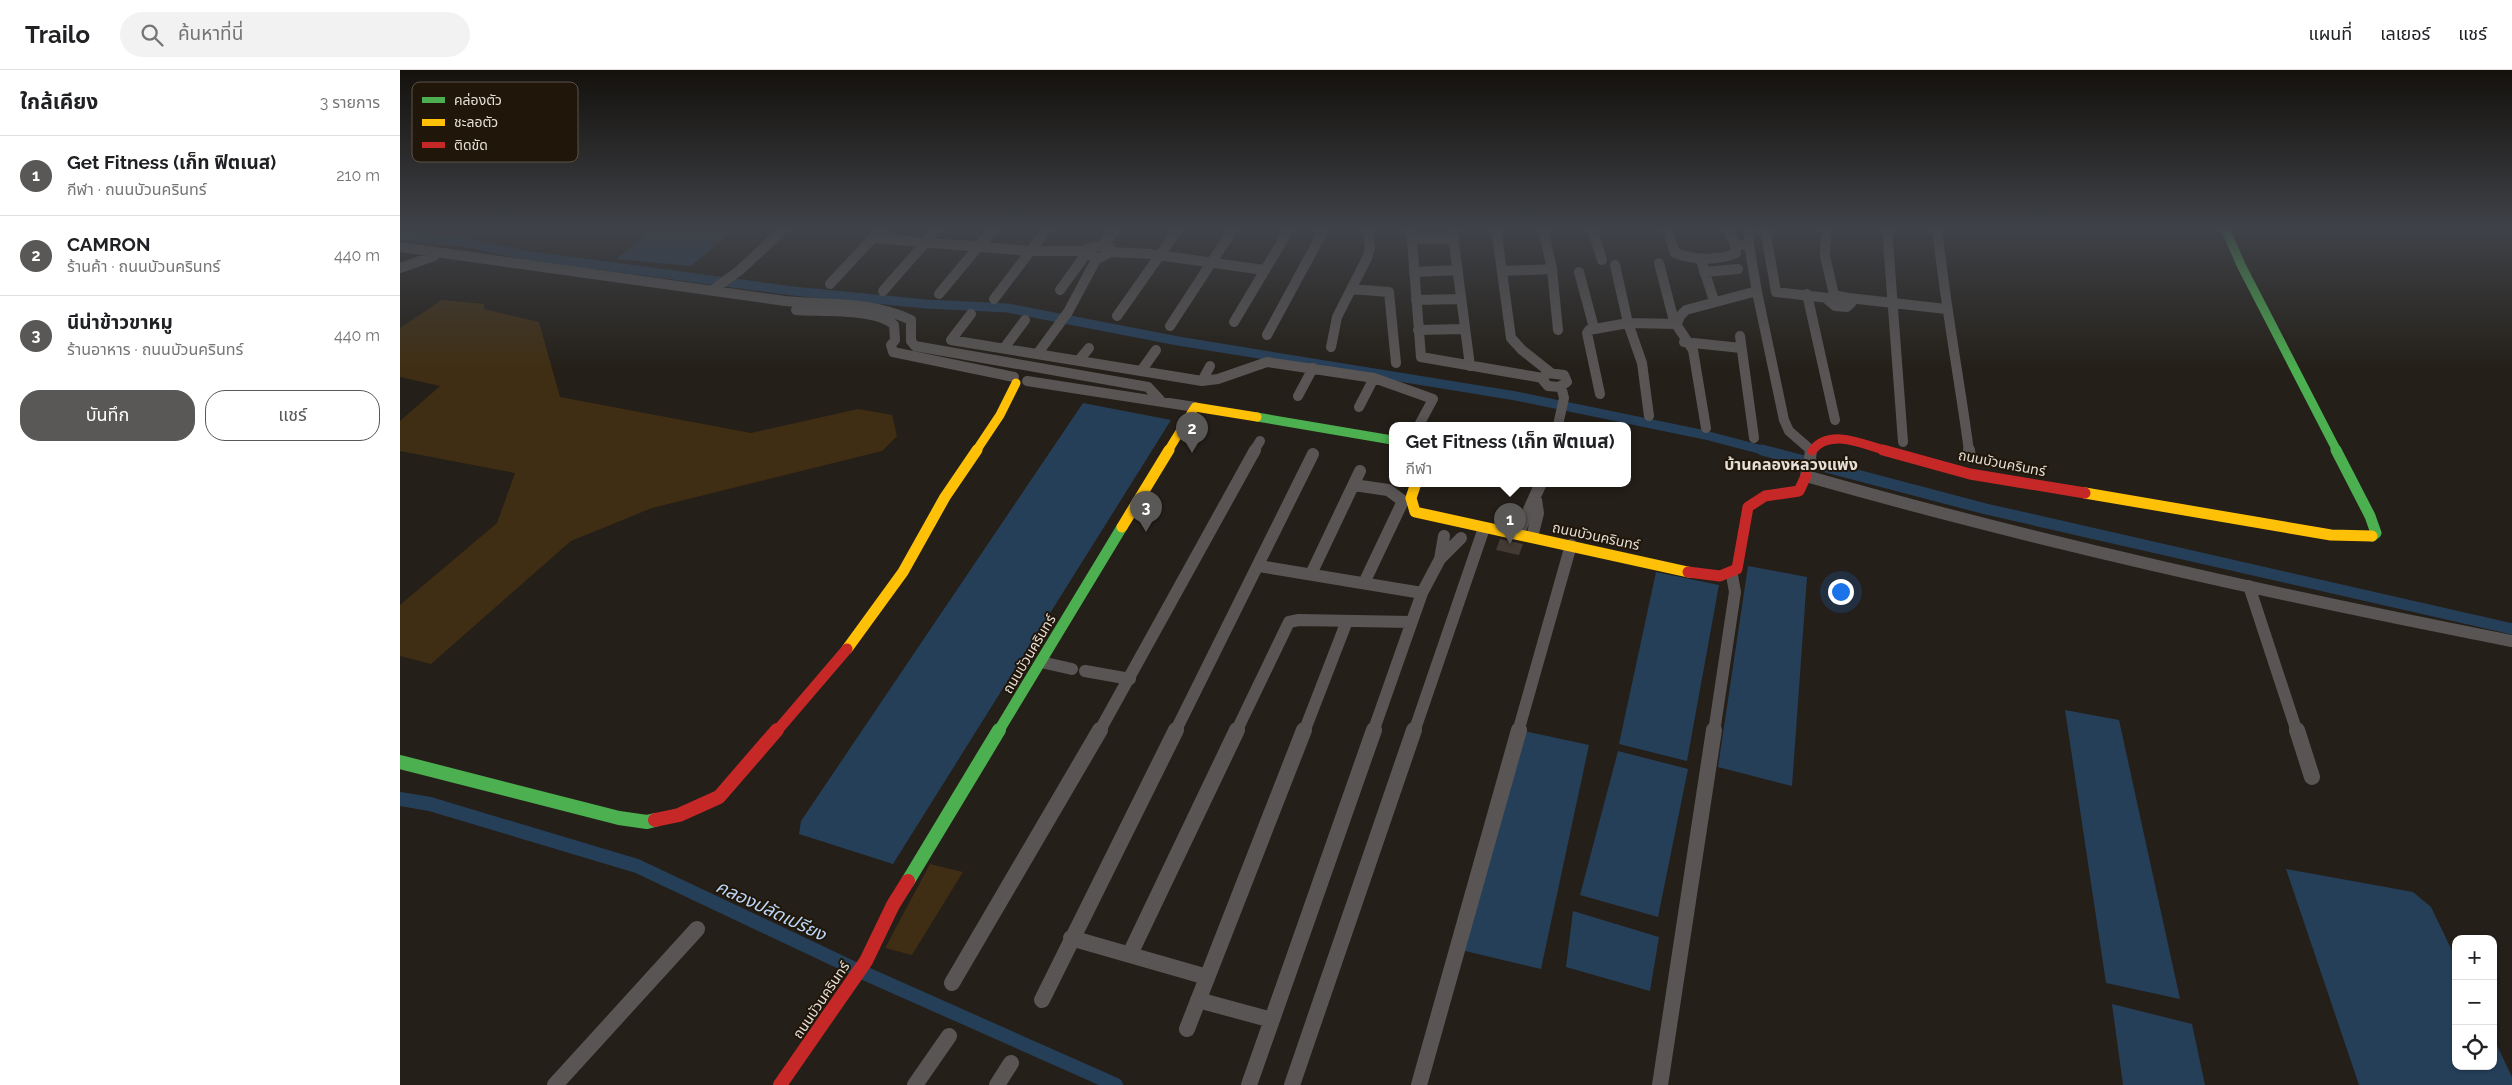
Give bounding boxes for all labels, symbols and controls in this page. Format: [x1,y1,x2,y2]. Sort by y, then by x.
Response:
search box [120,12,470,57]
text: Trailo [25,20,90,49]
icon: search [138,21,166,49]
text: ค้นหาที่นี่ [178,22,243,44]
text: แผนที่ [2308,23,2352,44]
text: เลเยอร์ [2380,23,2430,44]
text: แชร์ [2458,23,2487,44]
legend [412,82,578,162]
text: ใกล้เคียง [20,89,98,114]
text: คล่องตัว [454,92,502,108]
text: 3 รายการ [320,93,380,112]
text: ชะลอตัว [454,114,498,130]
text: ติดขัด [454,137,488,153]
text: Get Fitness (เก็ท ฟิตเนส) [67,151,276,173]
text: 1 [32,166,40,185]
text: 210 m [336,166,380,185]
text: กีฬา · ถนนบัวนครินทร์ [67,180,207,199]
text: CAMRON [67,233,150,255]
text: 2 [31,246,41,265]
text: 440 m [334,246,380,265]
text: ร้านค้า · ถนนบัวนครินทร์ [67,257,220,276]
text: นีน่าข้าวขาหมู [67,311,173,333]
text: 3 [32,326,40,345]
text: 440 m [334,326,380,345]
text: ร้านอาหาร · ถนนบัวนครินทร์ [67,340,243,359]
button: บันทึก [20,390,195,441]
button: แชร์ [205,390,380,441]
pin: 2 [1176,412,1208,453]
popup [1389,422,1631,487]
text: Get Fitness (เก็ท ฟิตเนส) [1405,430,1615,452]
street label: ถนนบัวนครินทร์ [1957,447,2048,479]
district label: บ้านคลองหลวงแพ่ง [1724,455,1858,474]
text: กีฬา [1405,459,1432,478]
pin: 3 [1130,491,1162,532]
pin: 1 [1494,503,1526,544]
street label: ถนนบัวนครินทร์ [1551,519,1642,553]
your location [1828,579,1854,605]
street label: ถนนบัวนครินทร์ [999,611,1059,696]
water label: คลองปลัดเปรียง [713,875,830,945]
map controls [2452,935,2497,1070]
button: + [2452,935,2497,980]
street label: ถนนบัวนครินทร์ [790,958,853,1041]
button: − [2452,980,2497,1025]
button: locate [2452,1025,2497,1070]

